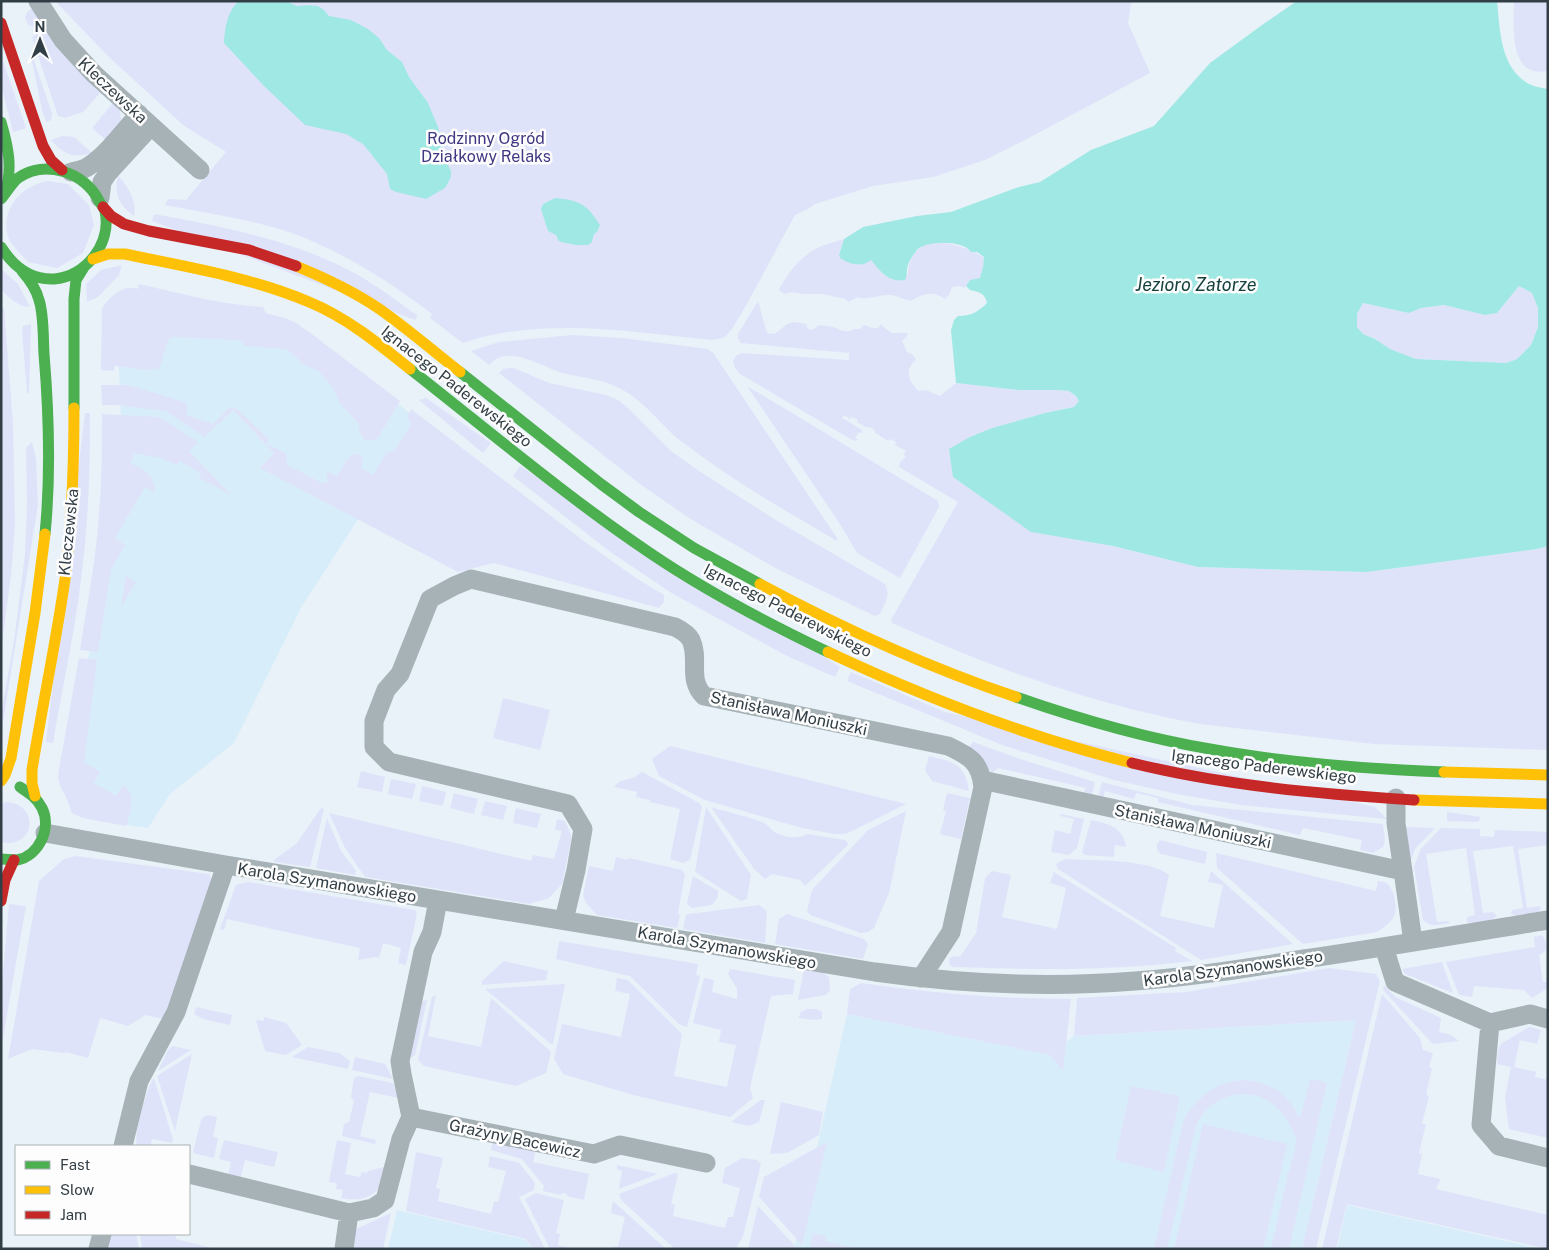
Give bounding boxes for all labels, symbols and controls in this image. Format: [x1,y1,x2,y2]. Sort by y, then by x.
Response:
north arrow [15,15,65,65]
text: N [35,19,45,35]
street label: Kleczewska [74,54,151,127]
park label: Rodzinny Ogród Działkowy Relaks [421,129,551,166]
water label: Jezioro Zatorze [1135,274,1257,295]
street label: Ignacego Paderewskiego [377,322,536,451]
street label: Kleczewska [54,488,83,577]
street label: Ignacego Paderewskiego [700,560,875,661]
street label: Stanisława Moniuszki [709,688,869,739]
street label: Ignacego Paderewskiego [1170,746,1358,787]
street label: Stanisława Moniuszki [1113,801,1273,852]
street label: Karola Szymanowskiego [236,859,418,906]
street label: Karola Szymanowskiego [636,922,818,973]
street label: Karola Szymanowskiego [1142,946,1324,990]
street label: Grażyny Bacewicz [447,1115,583,1162]
legend [15,1145,190,1235]
text: Fast [60,1156,90,1173]
text: Slow [60,1181,95,1198]
text: Jam [60,1206,87,1223]

